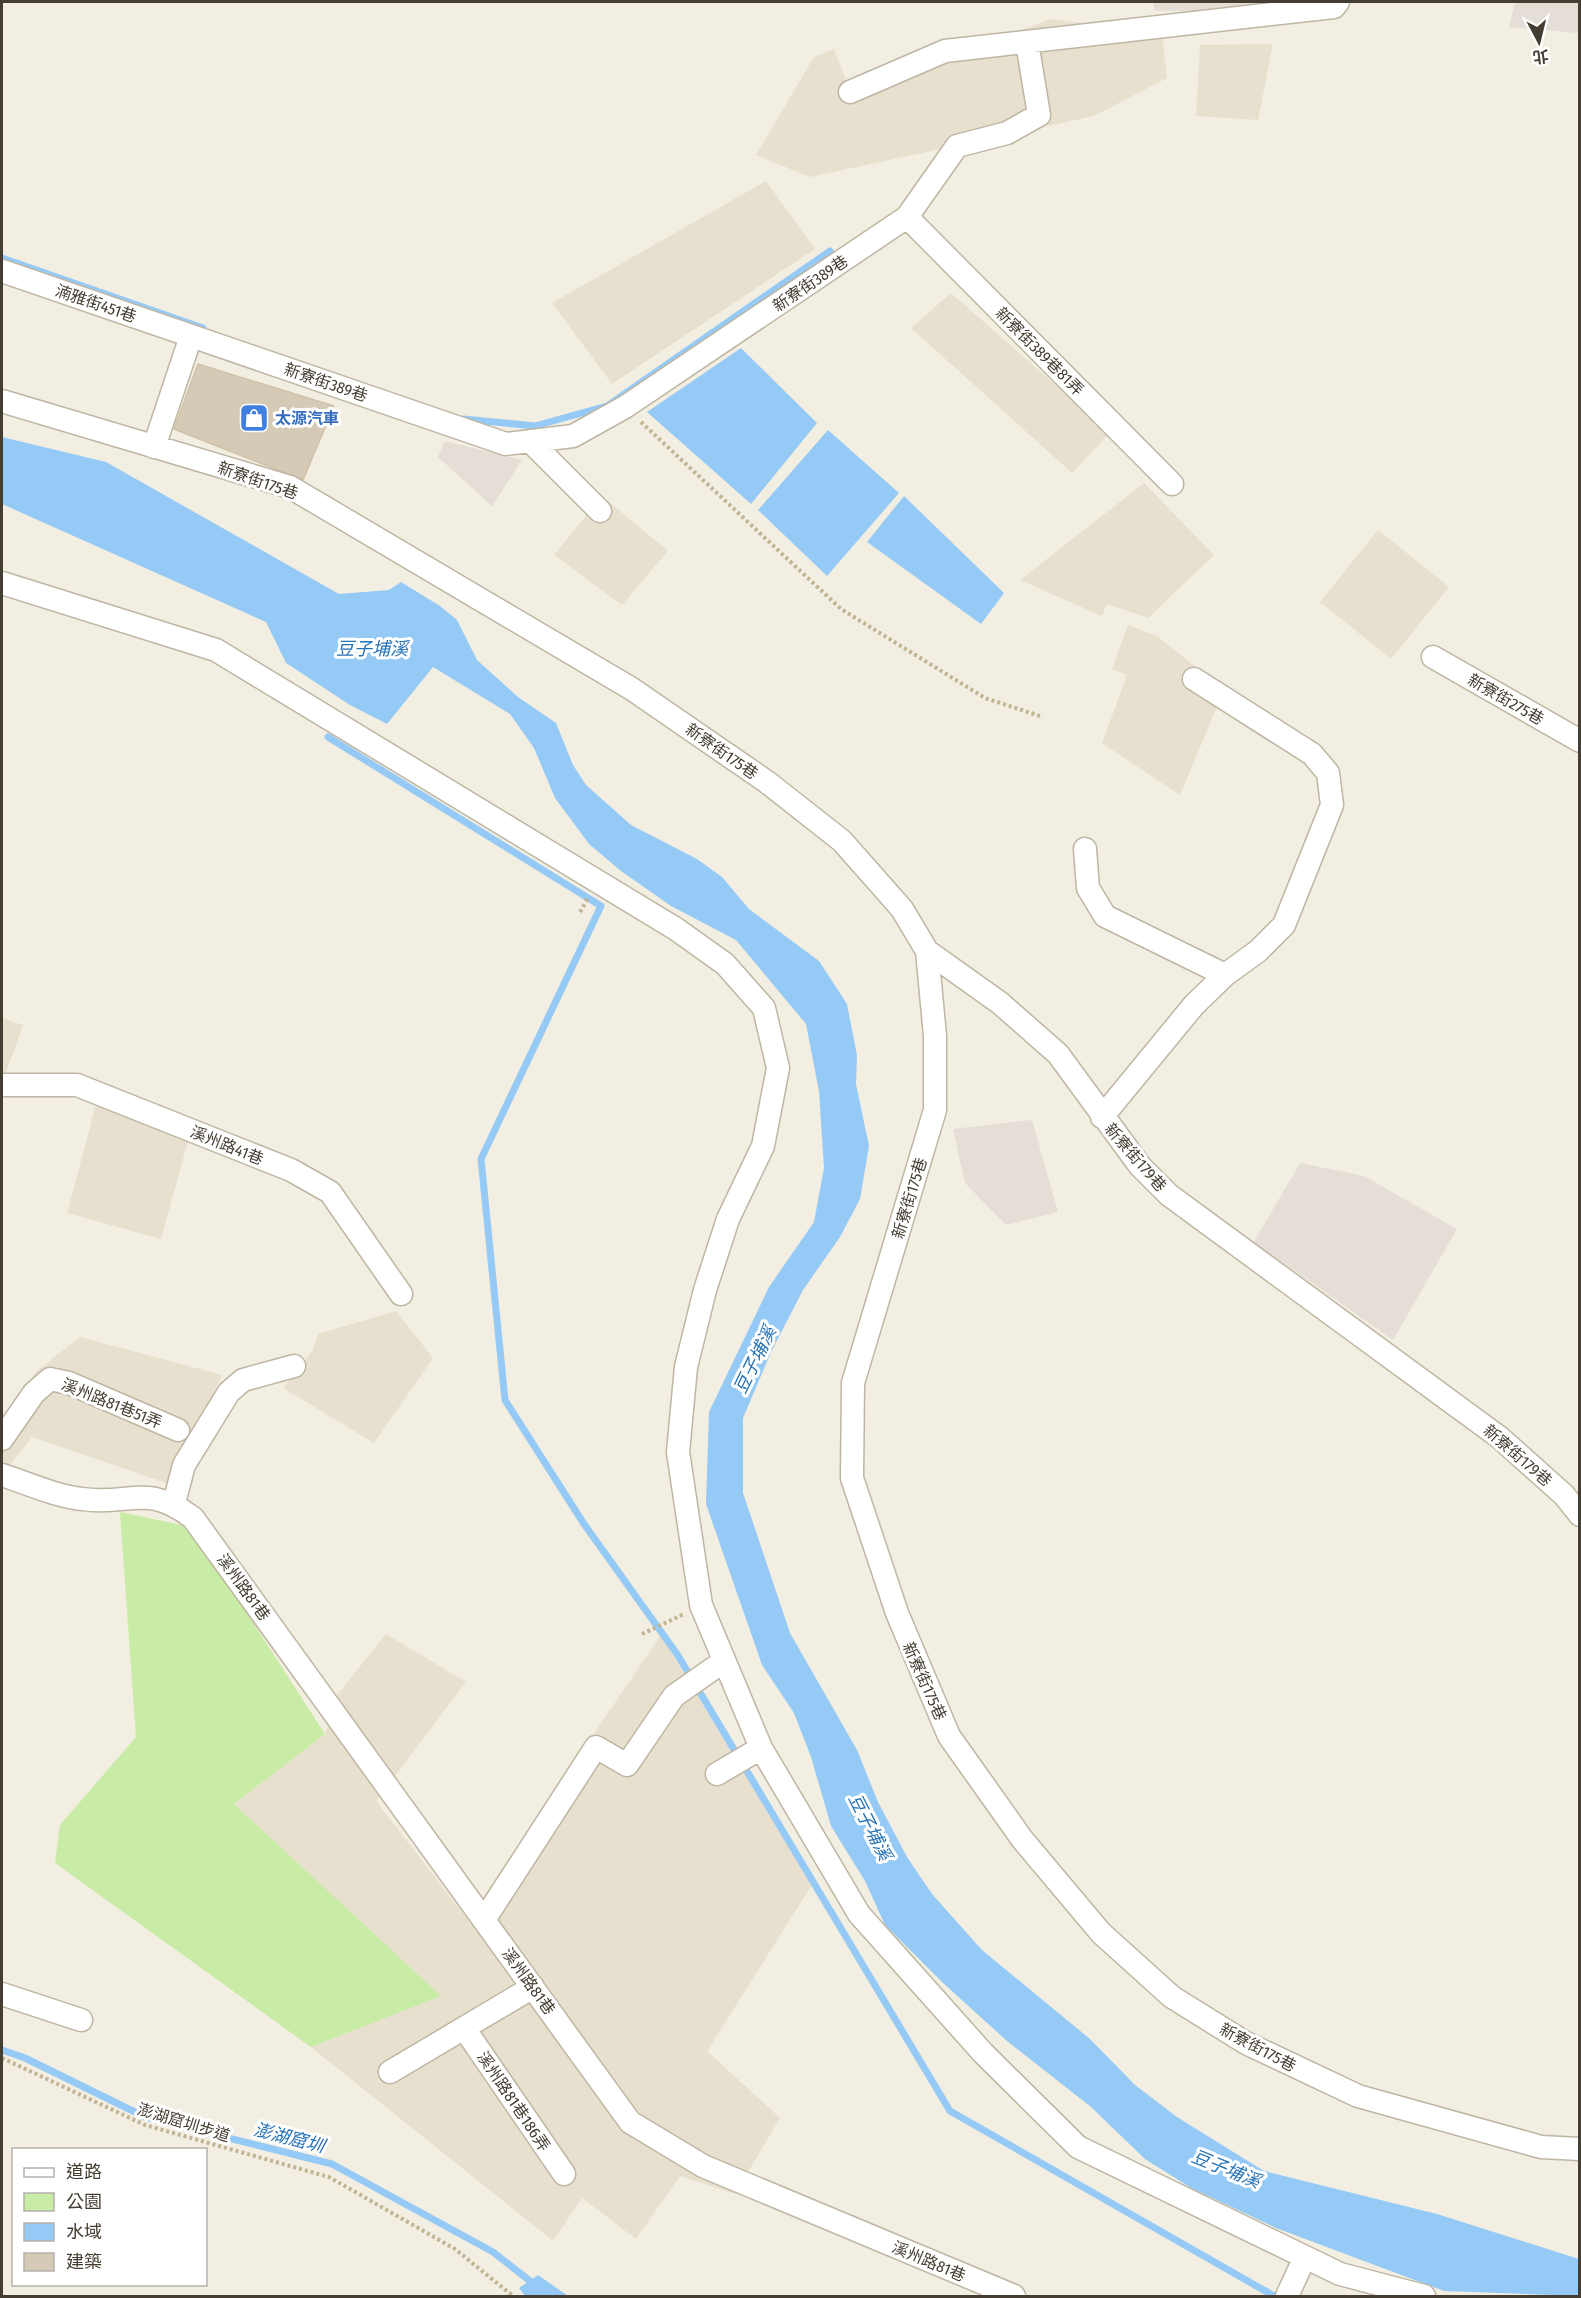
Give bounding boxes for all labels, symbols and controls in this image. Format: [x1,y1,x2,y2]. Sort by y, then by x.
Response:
north arrow [1509,12,1569,72]
text: 北 [1532,46,1550,67]
street label: 新寮街389巷 [769,251,852,316]
street label: 湳雅街451巷 [53,281,139,326]
street label: 新寮街389巷81弄 [992,303,1088,399]
street label: 新寮街389巷 [282,359,370,406]
shop icon: 太源汽車 [238,402,270,434]
place label: 太源汽車 [275,409,339,428]
street label: 新寮街175巷 [215,458,301,503]
water label: 豆子埔溪 [336,638,411,660]
street label: 新寮街275巷 [1464,670,1547,729]
street label: 新寮街175巷 [682,720,762,783]
street label: 新寮街179巷 [1101,1119,1170,1195]
street label: 溪州路41巷 [187,1122,266,1169]
street label: 新寮街175巷 [888,1155,931,1241]
water label: 豆子埔溪 [729,1320,782,1397]
street label: 溪州路81巷51弄 [59,1375,165,1432]
street label: 新寮街179巷 [1480,1421,1556,1490]
street label: 溪州路81巷 [213,1550,274,1624]
street label: 新寮街175巷 [899,1639,950,1723]
water label: 豆子埔溪 [844,1790,898,1867]
street label: 溪州路81巷 [498,1944,559,2018]
street label: 新寮街175巷 [1216,2019,1299,2076]
street label: 溪州路81巷186弄 [473,2048,554,2155]
street label: 澎湖窟圳步道 [135,2099,233,2146]
water label: 澎湖窟圳 [251,2119,330,2158]
water label: 豆子埔溪 [1189,2145,1266,2194]
legend [12,2148,207,2286]
text: 道路 [66,2161,102,2183]
text: 公園 [66,2191,102,2213]
text: 水域 [66,2221,102,2243]
street label: 溪州路81巷 [889,2238,968,2285]
text: 建築 [66,2251,102,2273]

